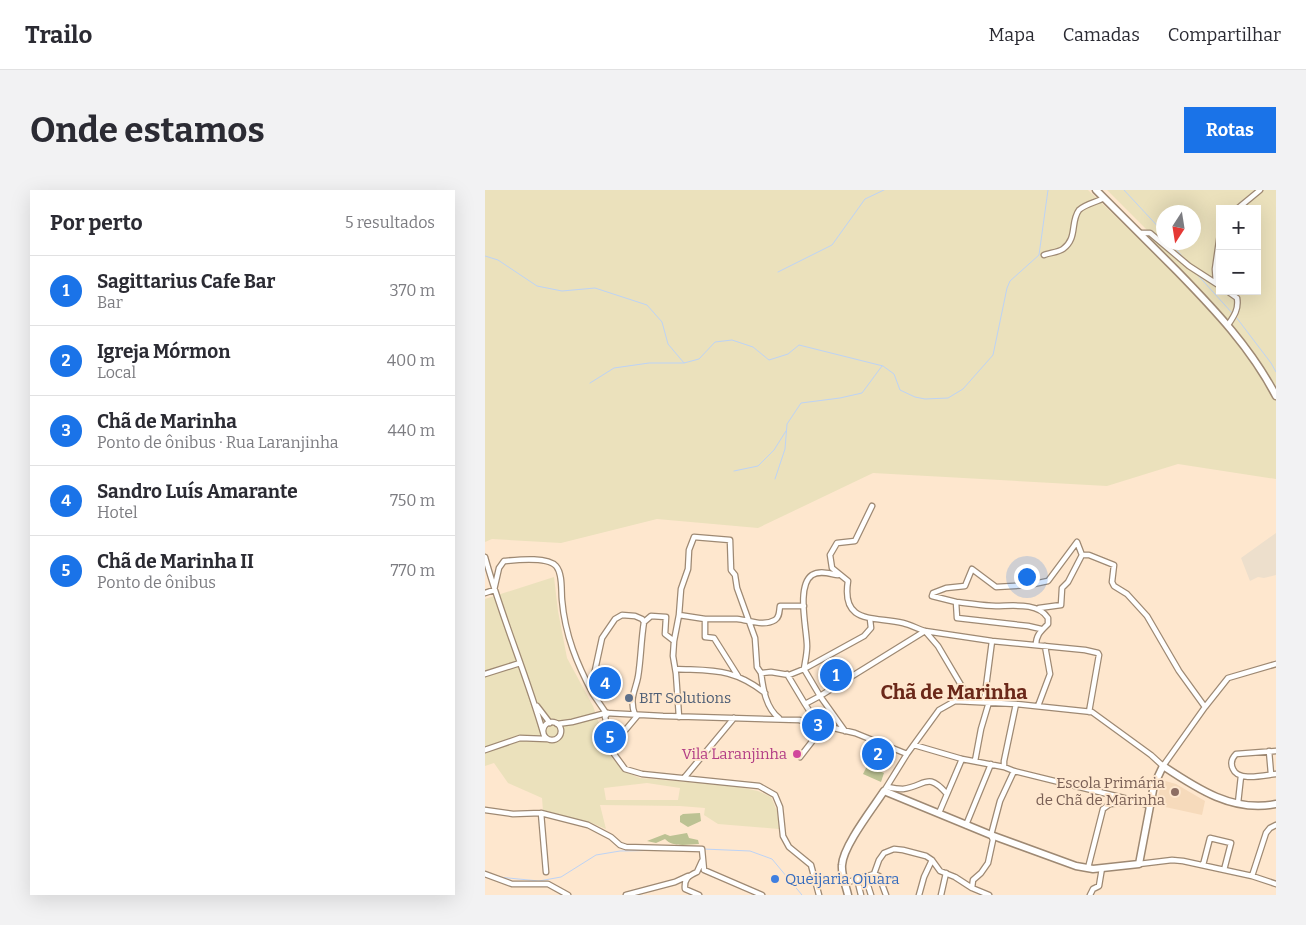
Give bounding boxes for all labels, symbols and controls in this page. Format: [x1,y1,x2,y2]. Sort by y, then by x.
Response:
text: Trailo [25,21,92,49]
text: Mapa [989,24,1035,46]
text: Camadas [1063,24,1140,46]
text: Compartilhar [1168,24,1281,46]
button: Rotas [1184,107,1276,153]
text: Onde estamos [30,109,265,151]
north arrow [1156,205,1201,250]
map controls [1216,205,1261,295]
button: + [1216,205,1261,250]
text: Por perto [50,210,143,236]
text: 5 resultados [345,213,435,232]
button: − [1216,250,1261,295]
text: Sagittarius Cafe Bar [97,270,275,293]
text: 1 [63,281,69,300]
text: 370 m [389,281,435,300]
text: Bar [97,293,123,312]
text: Igreja Mórmon [97,340,230,363]
text: 2 [61,351,71,370]
text: 400 m [387,351,435,370]
text: Local [97,363,136,382]
text: Chã de Marinha [97,410,237,433]
text: 3 [61,421,71,440]
text: 440 m [388,421,435,440]
text: Ponto de ônibus · Rua Laranjinha [97,433,339,452]
text: Sandro Luís Amarante [97,480,298,503]
text: 4 [61,491,71,510]
text: 750 m [390,491,435,510]
text: Hotel [97,503,138,522]
text: Chã de Marinha II [97,550,254,573]
text: 5 [62,561,70,580]
text: 770 m [390,561,435,580]
your location [1014,564,1040,590]
text: Ponto de ônibus [97,573,216,592]
pin: 1 [820,656,852,694]
pin: 4 [589,664,621,702]
district label: Chã de Marinha [880,680,1028,704]
place label: BIT Solutions [639,689,731,707]
marker: BIT Solutions [623,692,635,704]
pin: 3 [802,706,834,744]
pin: 5 [594,718,626,756]
pin: 2 [862,735,894,773]
place label: Vila Laranjinha [682,745,787,763]
marker: Vila Laranjinha [791,748,803,760]
place label: Escola Primária de Chã de Marinha [1036,774,1165,809]
marker: Escola Primária de Chã de Marinha [1169,786,1181,798]
place label: Queijaria Ojuara [785,870,899,888]
marker: Queijaria Ojuara [769,873,781,885]

